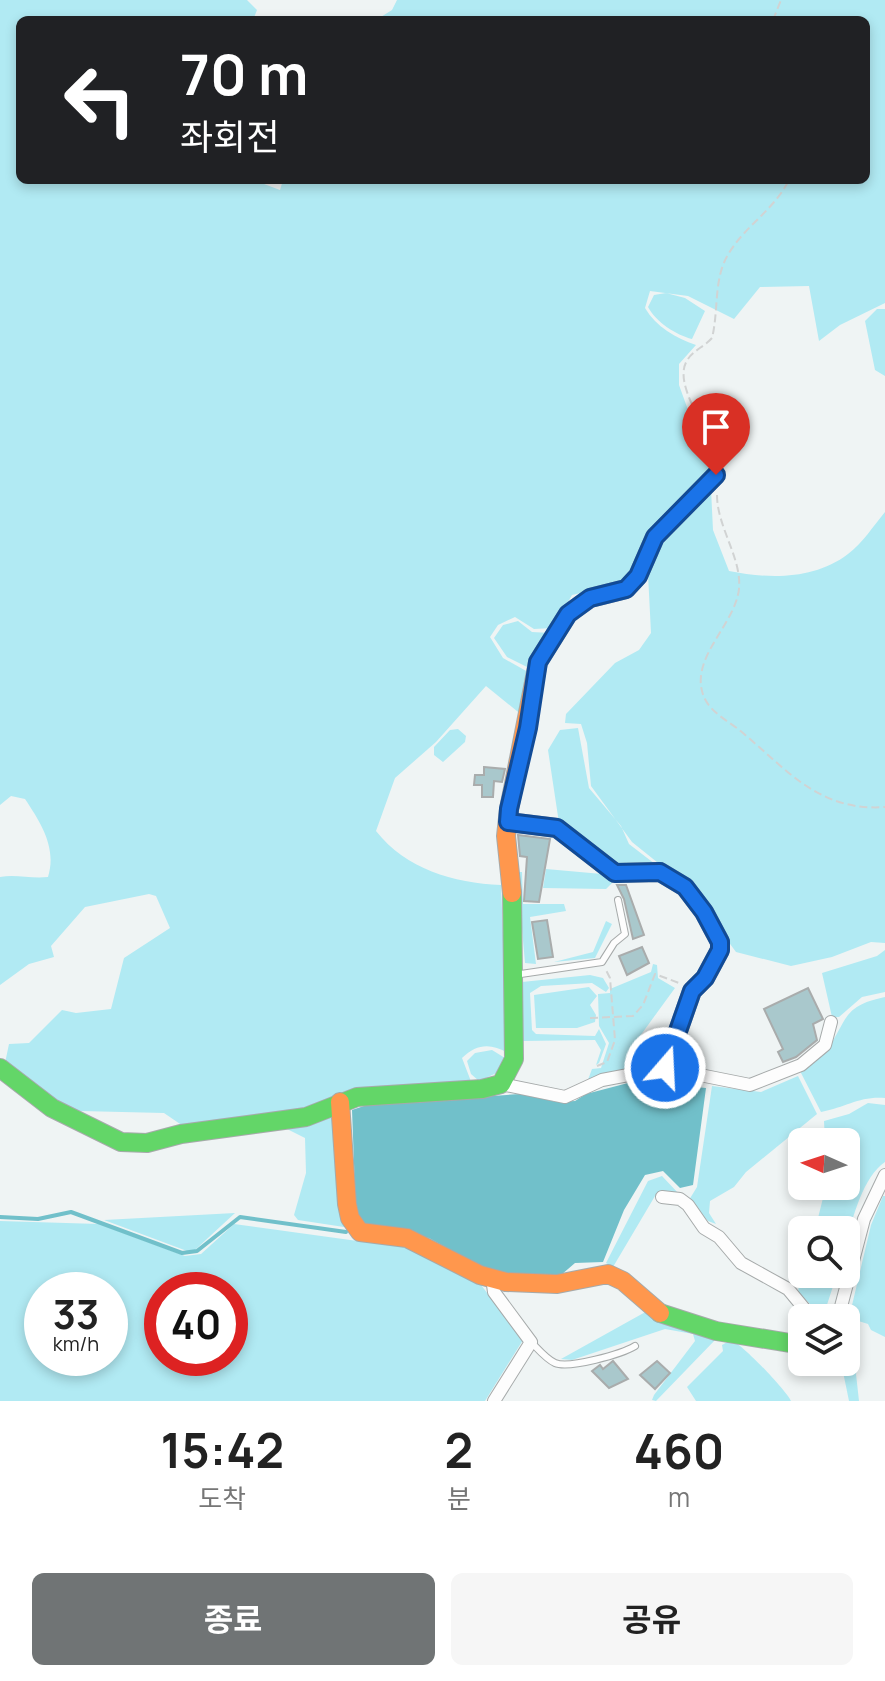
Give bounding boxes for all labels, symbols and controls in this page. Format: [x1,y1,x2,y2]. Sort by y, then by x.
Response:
text: 70 m [180,35,308,112]
icon: left [48,48,152,152]
text: 좌회전 [180,112,279,161]
pin [682,393,750,475]
icon: arrive [694,405,738,449]
position arrow [623,1026,707,1110]
north arrow [788,1128,860,1200]
map controls [788,1128,860,1376]
button: search [788,1216,860,1288]
speed limit sign: 40 [144,1272,248,1376]
text: 33 [53,1286,99,1341]
button: layers [788,1304,860,1376]
text: km/h [53,1330,99,1357]
text: 15:42 [161,1417,284,1482]
text: 2 [445,1417,473,1482]
text: 460 [634,1418,724,1483]
text: m [668,1479,690,1515]
text: 도착 [198,1480,246,1516]
text: 분 [447,1480,471,1516]
button: 종료 [32,1573,435,1665]
button: 공유 [451,1573,853,1665]

